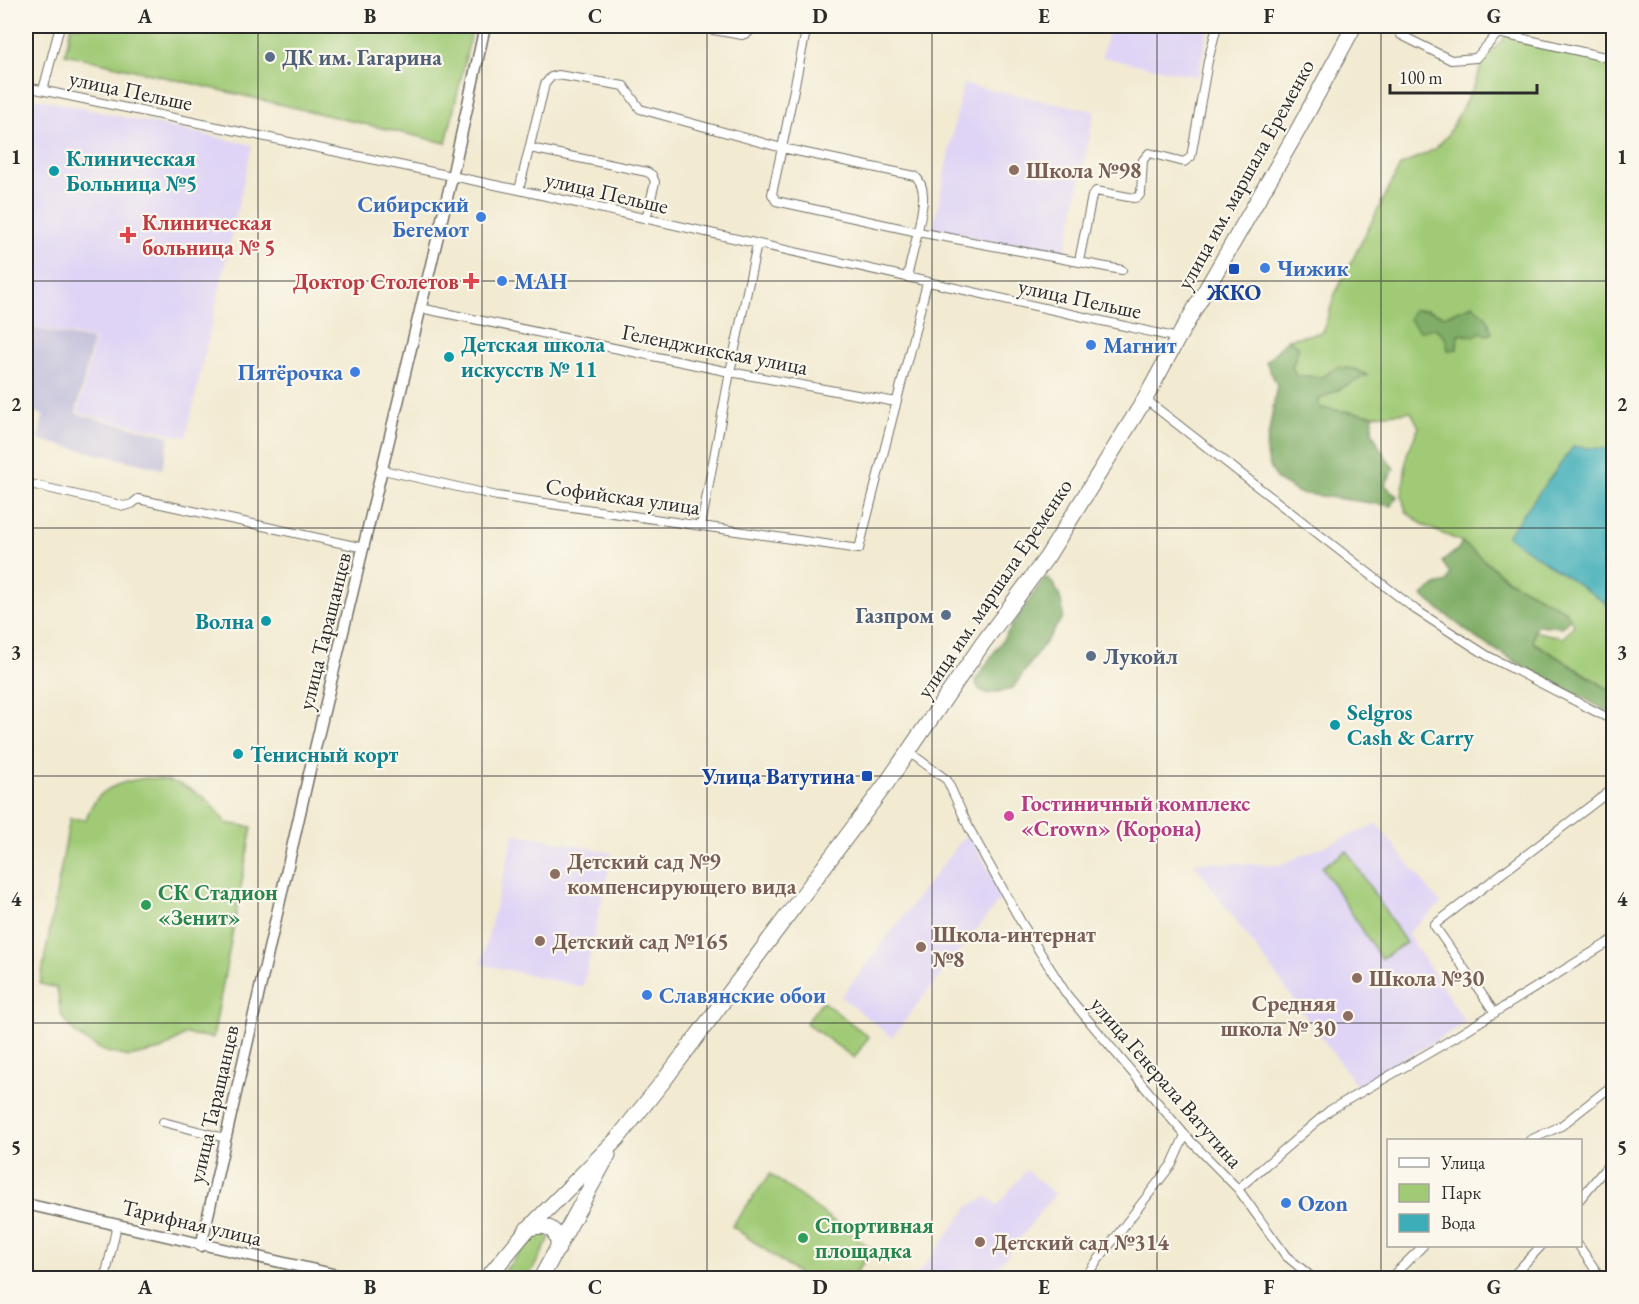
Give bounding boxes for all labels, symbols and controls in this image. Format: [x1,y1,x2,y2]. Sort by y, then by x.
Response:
text: A [137,3,153,29]
text: B [364,3,376,29]
text: C [588,3,602,29]
text: D [812,3,828,29]
text: E [1038,3,1050,29]
text: F [1264,3,1275,29]
text: G [1487,3,1501,29]
place label: ДК им. Гагарина [282,43,442,72]
marker: ДК им. Гагарина [263,50,277,64]
street label: улица им. маршала Еременко [1170,54,1321,295]
scale bar [1390,57,1537,95]
street label: улица Пельше [66,63,196,118]
text: 100 m [1399,66,1443,89]
text: 1 [11,144,21,170]
place label: Клиническая Больница №5 [66,144,197,198]
text: 1 [1617,144,1627,170]
place label: Школа №98 [1026,156,1141,185]
marker: Школа №98 [1007,163,1021,177]
marker: Клиническая Больница №5 [47,164,61,178]
street label: улица Пельше [542,164,672,221]
place label: Сибирский Бегемот [357,190,469,244]
place label: Клиническая больница № 5 [142,208,276,262]
marker: Сибирский Бегемот [474,210,488,224]
marker: Клиническая больница № 5 [119,226,137,244]
place label: Чижик [1277,254,1350,283]
marker: Чижик [1258,261,1272,275]
marker: ЖКО [1227,262,1241,276]
place label: Доктор Столетов [293,267,459,296]
place label: МАН [514,267,568,296]
street label: улица Пельше [1015,271,1145,326]
marker: Доктор Столетов [464,274,478,288]
marker: МАН [495,274,509,288]
place label: ЖКО [1206,278,1261,307]
street label: Геленджикская улица [619,317,811,382]
place label: Детская школа искусств № 11 [461,330,606,384]
place label: Магнит [1103,331,1177,360]
marker: Магнит [1084,338,1098,352]
marker: Детская школа искусств № 11 [442,350,456,364]
place label: Пятёрочка [238,358,343,387]
marker: Пятёрочка [348,365,362,379]
text: 2 [11,391,22,417]
text: 2 [1617,391,1628,417]
street label: Софийская улица [544,471,702,522]
street label: улица им. маршала Еременко [910,473,1079,704]
street label: улица Таращанцев [291,549,358,713]
place label: Газпром [855,601,934,630]
place label: Волна [195,607,254,636]
marker: Газпром [939,608,953,622]
marker: Волна [259,614,273,628]
text: 3 [11,639,21,665]
text: 3 [1617,639,1627,665]
place label: Лукойл [1103,642,1178,671]
marker: Лукойл [1084,649,1098,663]
place label: Selgros Cash & Carry [1347,698,1474,752]
marker: Selgros Cash & Carry [1328,718,1342,732]
place label: Тенисный корт [250,740,399,769]
marker: Тенисный корт [231,747,245,761]
place label: Улица Ватутина [701,762,855,791]
marker: Улица Ватутина [860,769,874,783]
place label: Гостиничный комплекс «Crown» (Корона) [1021,789,1250,843]
marker: Гостиничный комплекс «Crown» (Корона) [1002,809,1016,823]
place label: Детский сад №9 компенсирующего вида [567,847,797,901]
marker: Детский сад №9 компенсирующего вида [548,867,562,881]
place label: СК Стадион «Зенит» [158,878,278,932]
text: 4 [11,886,22,912]
text: 4 [1617,886,1628,912]
marker: СК Стадион «Зенит» [139,898,153,912]
place label: Школа-интернат №8 [933,920,1096,974]
place label: Детский сад №165 [552,927,729,956]
marker: Детский сад №165 [533,934,547,948]
marker: Школа-интернат №8 [914,940,928,954]
place label: Школа №30 [1369,964,1485,993]
marker: Школа №30 [1350,971,1364,985]
place label: Славянские обои [659,981,826,1010]
marker: Славянские обои [640,988,654,1002]
place label: Средняя школа № 30 [1221,989,1336,1043]
street label: улица Генерала Ватутина [1084,990,1249,1174]
marker: Средняя школа № 30 [1341,1009,1355,1023]
street label: улица Таращанцев [181,1022,246,1186]
text: 5 [11,1134,21,1160]
text: 5 [1617,1134,1627,1160]
legend [1387,1139,1582,1247]
text: Улица [1440,1151,1486,1174]
text: Парк [1441,1181,1481,1204]
place label: Ozon [1298,1189,1348,1218]
street label: Тарифная улица [119,1192,265,1253]
marker: Ozon [1279,1196,1293,1210]
place label: Спортивная площадка [815,1211,934,1265]
text: Вода [1441,1211,1476,1234]
place label: Детский сад №314 [992,1228,1169,1257]
marker: Спортивная площадка [796,1231,810,1245]
marker: Детский сад №314 [973,1235,987,1249]
text: A [137,1274,153,1300]
text: B [364,1274,376,1300]
text: C [588,1274,602,1300]
text: D [812,1274,828,1300]
text: E [1038,1274,1050,1300]
text: F [1264,1274,1275,1300]
text: G [1487,1274,1501,1300]

